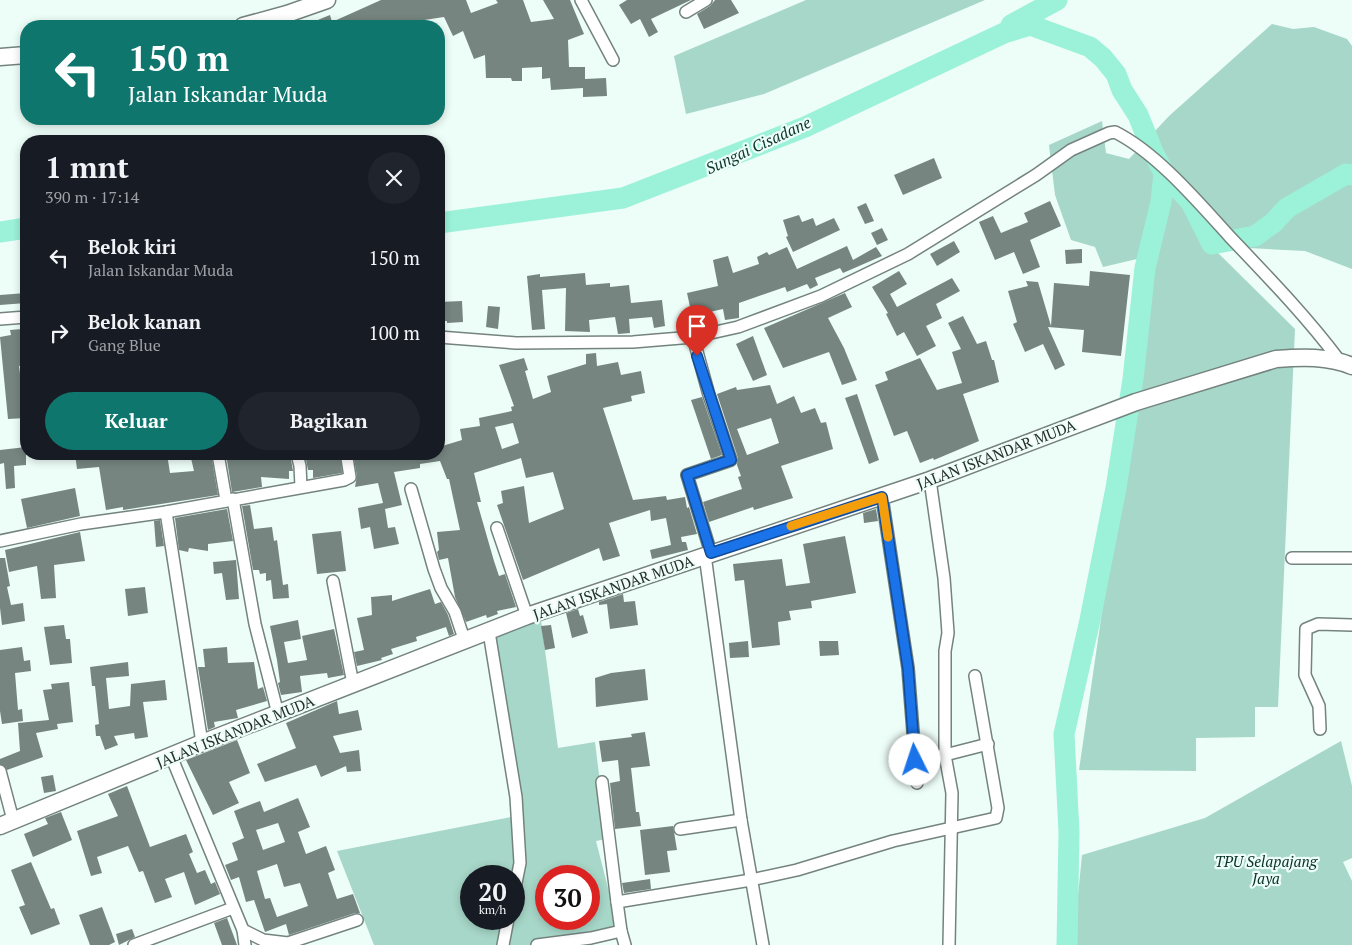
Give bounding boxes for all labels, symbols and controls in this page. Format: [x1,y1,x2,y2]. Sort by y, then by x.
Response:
text: 150 m [128,35,229,81]
icon: left [45,40,110,105]
text: Jalan Iskandar Muda [128,79,328,108]
water label: Sungai Cisadane [702,111,814,179]
text: 1 mnt [45,147,129,187]
button: close [368,152,420,204]
text: 390 m · 17:14 [45,186,139,208]
text: Belok kiri [88,234,176,259]
icon: left [45,244,73,272]
text: 150 m [369,245,420,270]
text: Jalan Iskandar Muda [88,259,233,281]
pin [676,305,718,356]
text: Belok kanan [88,309,201,334]
icon: arrive [683,312,711,340]
icon: right [45,319,73,347]
text: 100 m [369,320,420,345]
text: Gang Blue [88,334,161,356]
button: Keluar [45,392,228,450]
button: Bagikan [238,392,420,450]
street label: JALAN ISKANDAR MUDA [914,414,1079,494]
street label: JALAN ISKANDAR MUDA [530,550,697,624]
street label: JALAN ISKANDAR MUDA [153,690,318,772]
position arrow [888,733,940,785]
park label: TPU Selapajang Jaya [1215,851,1319,888]
speed limit sign: 30 [535,865,600,930]
text: 20 [478,875,507,908]
text: km/h [479,902,506,917]

